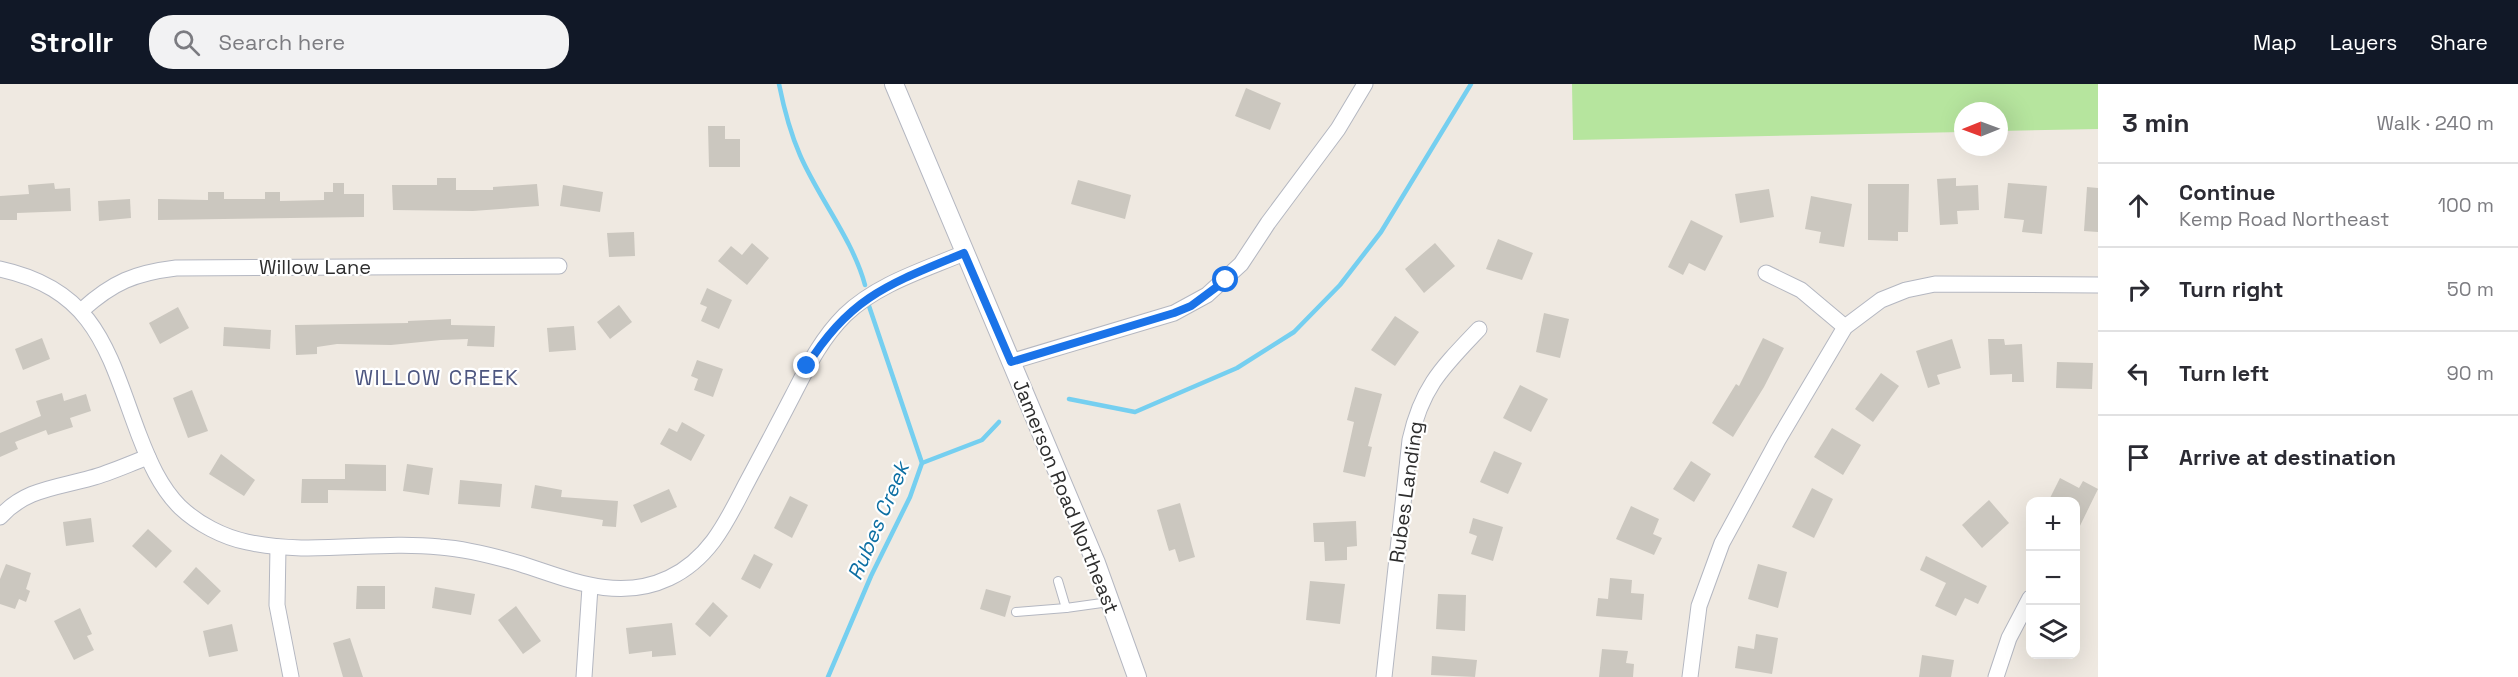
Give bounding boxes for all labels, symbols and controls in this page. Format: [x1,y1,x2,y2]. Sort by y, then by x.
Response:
search box [149,15,569,69]
text: Strollr [30,24,113,60]
icon: search [170,26,203,59]
text: Search here [218,28,345,56]
text: Map [2253,29,2297,56]
text: Layers [2330,29,2397,56]
text: Share [2430,29,2488,56]
north arrow [1954,102,2008,156]
text: 3 min [2122,106,2190,140]
text: Walk · 240 m [2376,110,2494,136]
text: Continue [2179,178,2275,206]
icon: ahead [2122,189,2155,222]
text: 100 m [2438,192,2494,218]
text: Kemp Road Northeast [2179,206,2390,232]
street label: Willow Lane [259,254,371,280]
route start [1212,266,1238,292]
icon: right [2122,273,2155,306]
text: Turn right [2179,275,2284,303]
text: 50 m [2447,276,2494,302]
route end [793,352,819,378]
icon: left [2122,357,2155,390]
text: Turn left [2179,359,2269,387]
text: 90 m [2447,360,2494,386]
district label: WILLOW CREEK [355,364,519,391]
street label: Jamerson Road Northeast [1007,375,1125,617]
street label: Rubes Landing [1383,419,1429,565]
icon: arrive [2122,441,2155,474]
text: Arrive at destination [2179,443,2396,471]
water label: Rubes Creek [841,455,916,584]
map controls [2026,497,2080,659]
button: + [2026,497,2080,551]
button: − [2026,551,2080,605]
button: layers [2026,605,2080,659]

